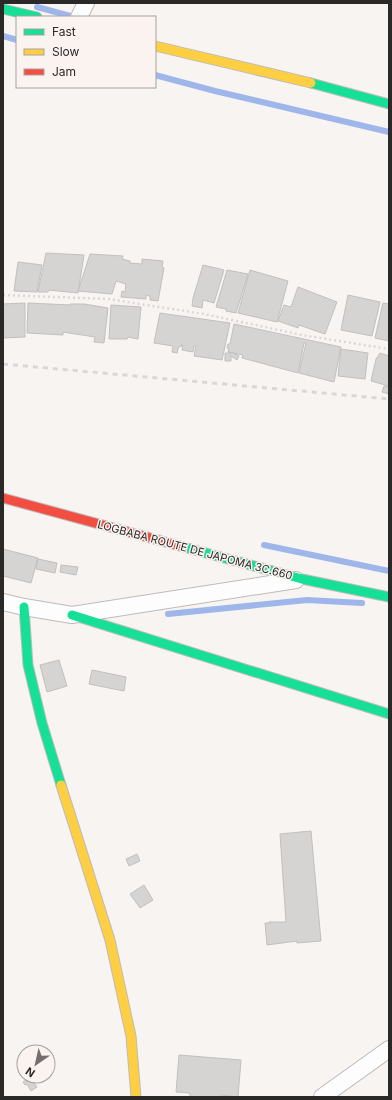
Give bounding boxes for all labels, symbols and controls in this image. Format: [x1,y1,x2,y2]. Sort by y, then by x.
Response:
legend [16,16,156,88]
text: Fast [52,24,76,39]
text: Slow [52,44,80,59]
text: Jam [52,64,76,79]
street label: LOGBABA ROUTE DE JAPOMA 3C.660 [96,517,294,583]
north arrow [16,1044,56,1084]
text: N [23,1064,38,1080]

